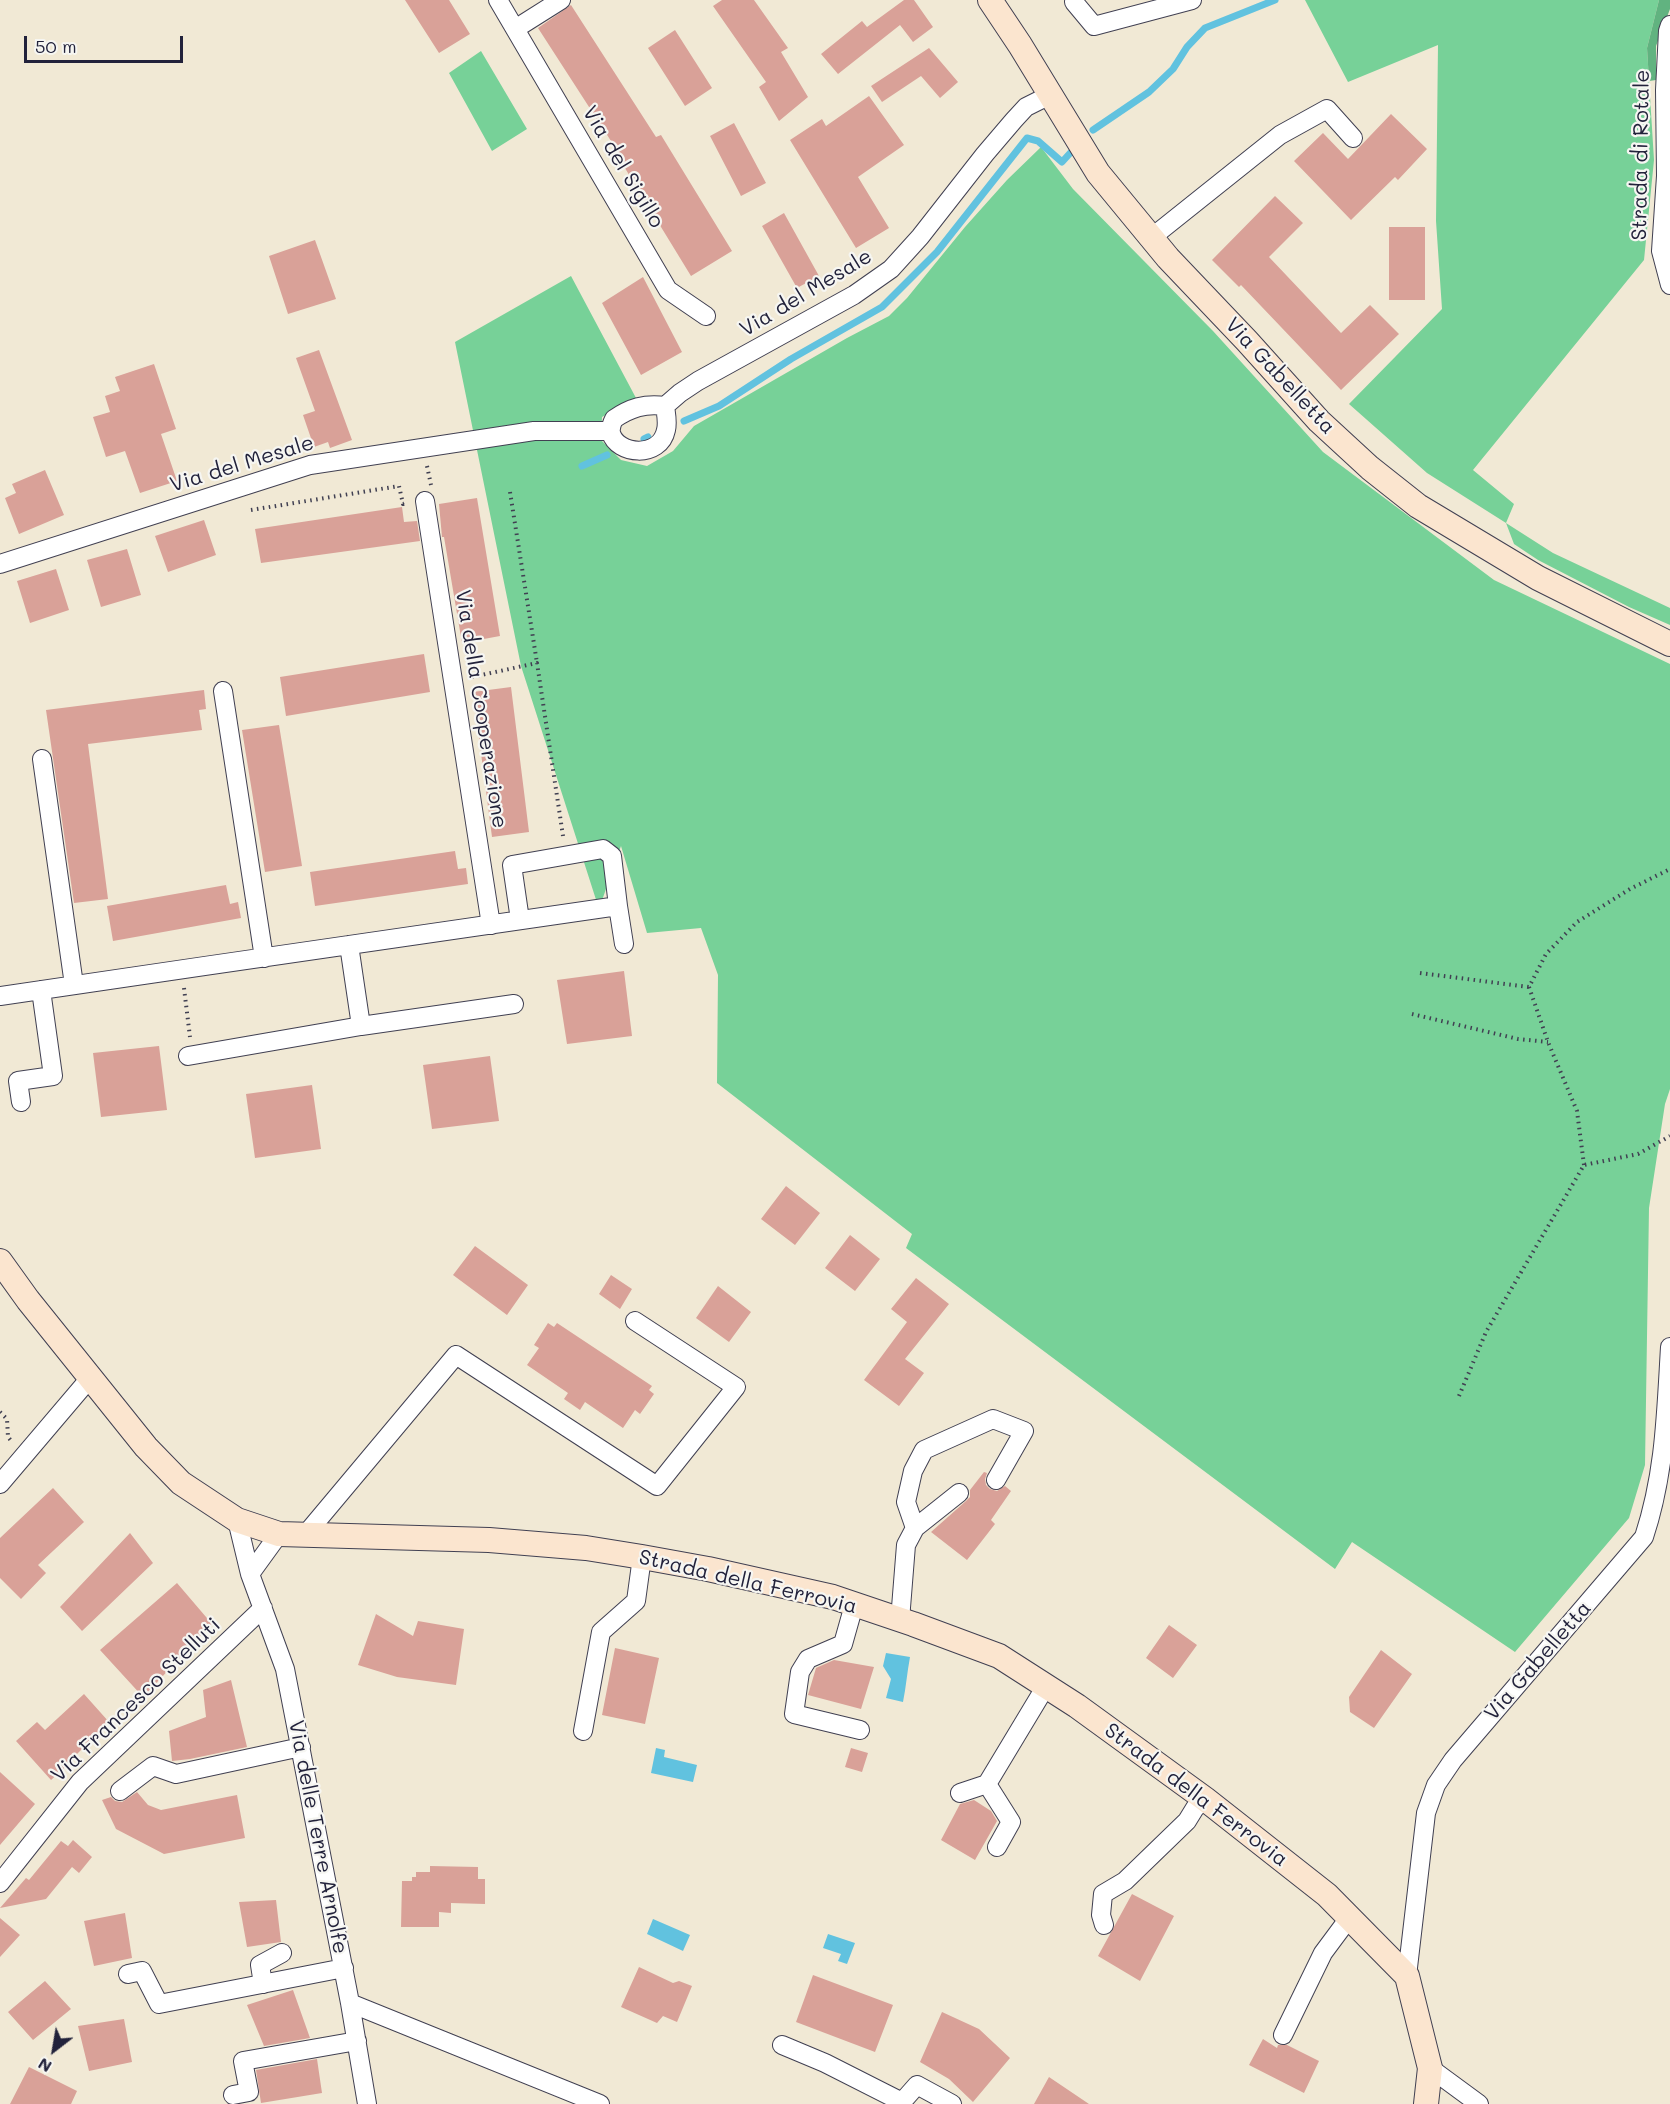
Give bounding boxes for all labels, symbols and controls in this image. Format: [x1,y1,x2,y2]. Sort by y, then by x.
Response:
scale bar [27,24,186,62]
text: 50 m [35,34,77,58]
street label: Strada di Rotale [1627,69,1655,241]
street label: Via del Sigillo [577,101,669,233]
street label: Via del Mesale [736,244,876,342]
street label: Via Gabelletta [1220,313,1340,439]
street label: Via del Mesale [167,430,317,498]
street label: Via della Cooperazione [450,588,512,830]
street label: Strada della Ferrovia [636,1545,860,1619]
street label: Via Gabelletta [1479,1596,1597,1726]
street label: Via Francesco Stelluti [46,1613,226,1787]
street label: Via delle Terre Arnolfe [283,1718,353,1956]
street label: Strada della Ferrovia [1099,1718,1293,1872]
north arrow [24,2020,84,2080]
text: N [34,2054,55,2078]

